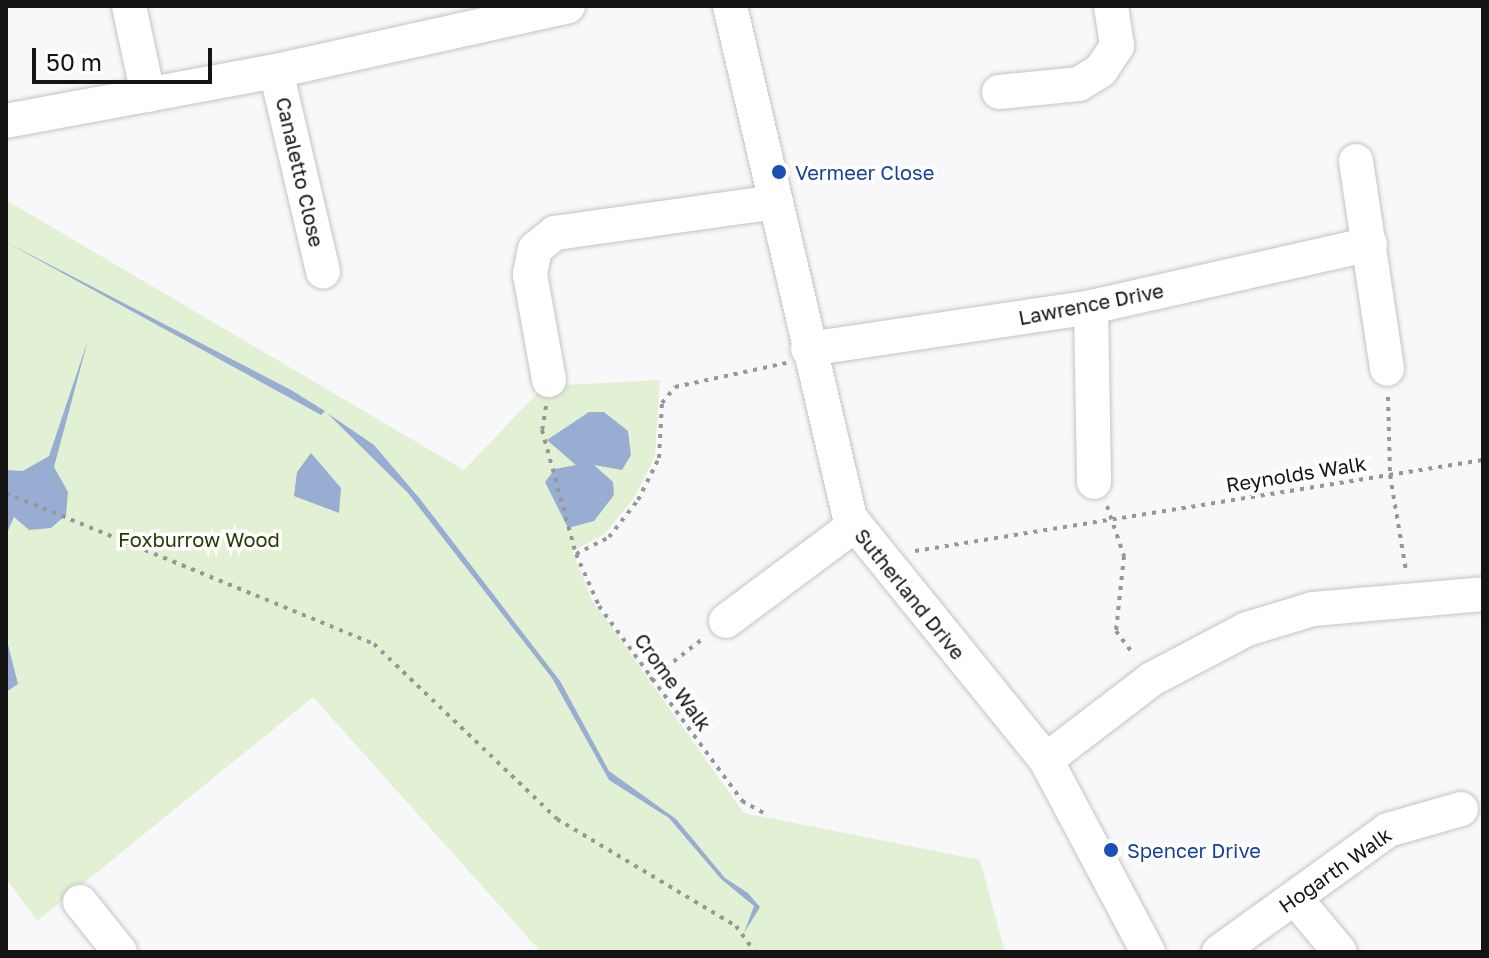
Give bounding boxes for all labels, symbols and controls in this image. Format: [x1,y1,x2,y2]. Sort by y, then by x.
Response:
scale bar [36,32,216,82]
text: 50 m [46,47,102,76]
street label: Canaletto Close [271,95,329,249]
place label: Vermeer Close [795,160,934,184]
marker: Vermeer Close [770,163,788,181]
street label: Lawrence Drive [1016,278,1166,330]
street label: Reynolds Walk [1224,451,1368,497]
street label: Sutherland Drive [850,524,970,664]
park label: Foxburrow Wood [118,527,280,551]
street label: Crome Walk [630,628,716,736]
street label: Hogarth Walk [1274,822,1396,918]
place label: Spencer Drive [1127,838,1261,862]
marker: Spencer Drive [1102,841,1120,859]

